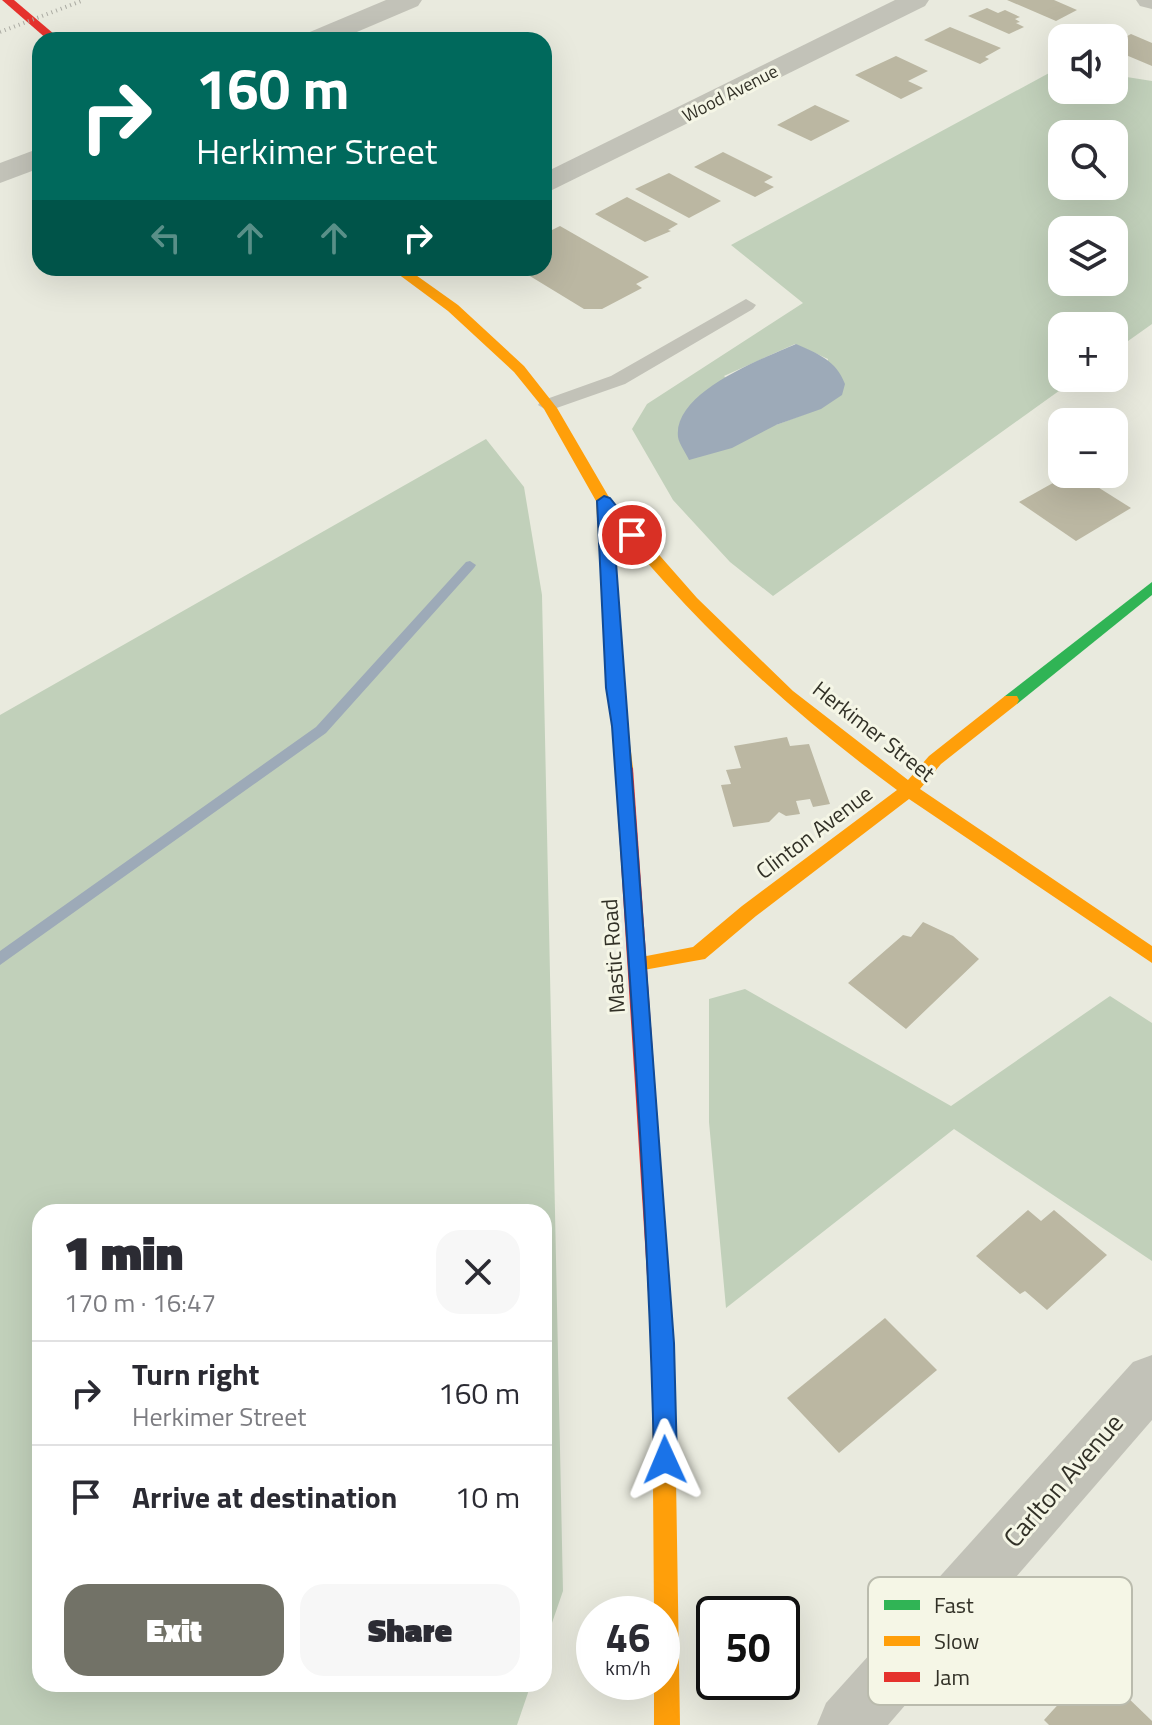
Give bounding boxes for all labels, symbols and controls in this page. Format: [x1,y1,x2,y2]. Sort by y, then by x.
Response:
map controls [1048,24,1128,488]
button: sound [1048,24,1128,104]
text: 160 m [196,46,349,131]
street label: Wood Avenue [677,57,783,129]
icon: right [64,64,168,168]
button: search [1048,120,1128,200]
text: Herkimer Street [196,123,437,178]
icon: left [144,216,188,260]
icon: ahead [228,216,272,260]
icon: ahead [312,216,356,260]
icon: right [396,216,440,260]
button: layers [1048,216,1128,296]
button: + [1048,312,1128,392]
button: − [1048,408,1128,488]
pin [598,501,666,569]
icon: arrive [610,513,654,557]
street label: Herkimer Street [805,672,943,790]
street label: Clinton Avenue [748,777,880,887]
street label: Mastic Road [592,898,634,1014]
text: 1 min [64,1216,183,1289]
button: close [436,1230,520,1314]
text: 170 m · 16:47 [64,1283,216,1322]
text: Turn right [132,1351,260,1397]
text: 160 m [438,1370,520,1416]
icon: right [64,1371,108,1415]
text: Herkimer Street [132,1397,306,1436]
street label: Carlton Avenue [994,1405,1132,1555]
position arrow [623,1418,707,1502]
text: Arrive at destination [132,1474,397,1520]
text: 10 m [455,1474,520,1520]
icon: arrive [64,1475,108,1519]
legend [868,1577,1132,1705]
button: Exit [64,1584,284,1676]
button: Share [300,1584,520,1676]
text: Fast [934,1588,974,1622]
speed limit sign: 50 [696,1596,800,1700]
text: 46 [606,1607,650,1668]
text: Slow [934,1624,980,1658]
text: km/h [605,1652,651,1683]
text: Jam [934,1660,970,1694]

